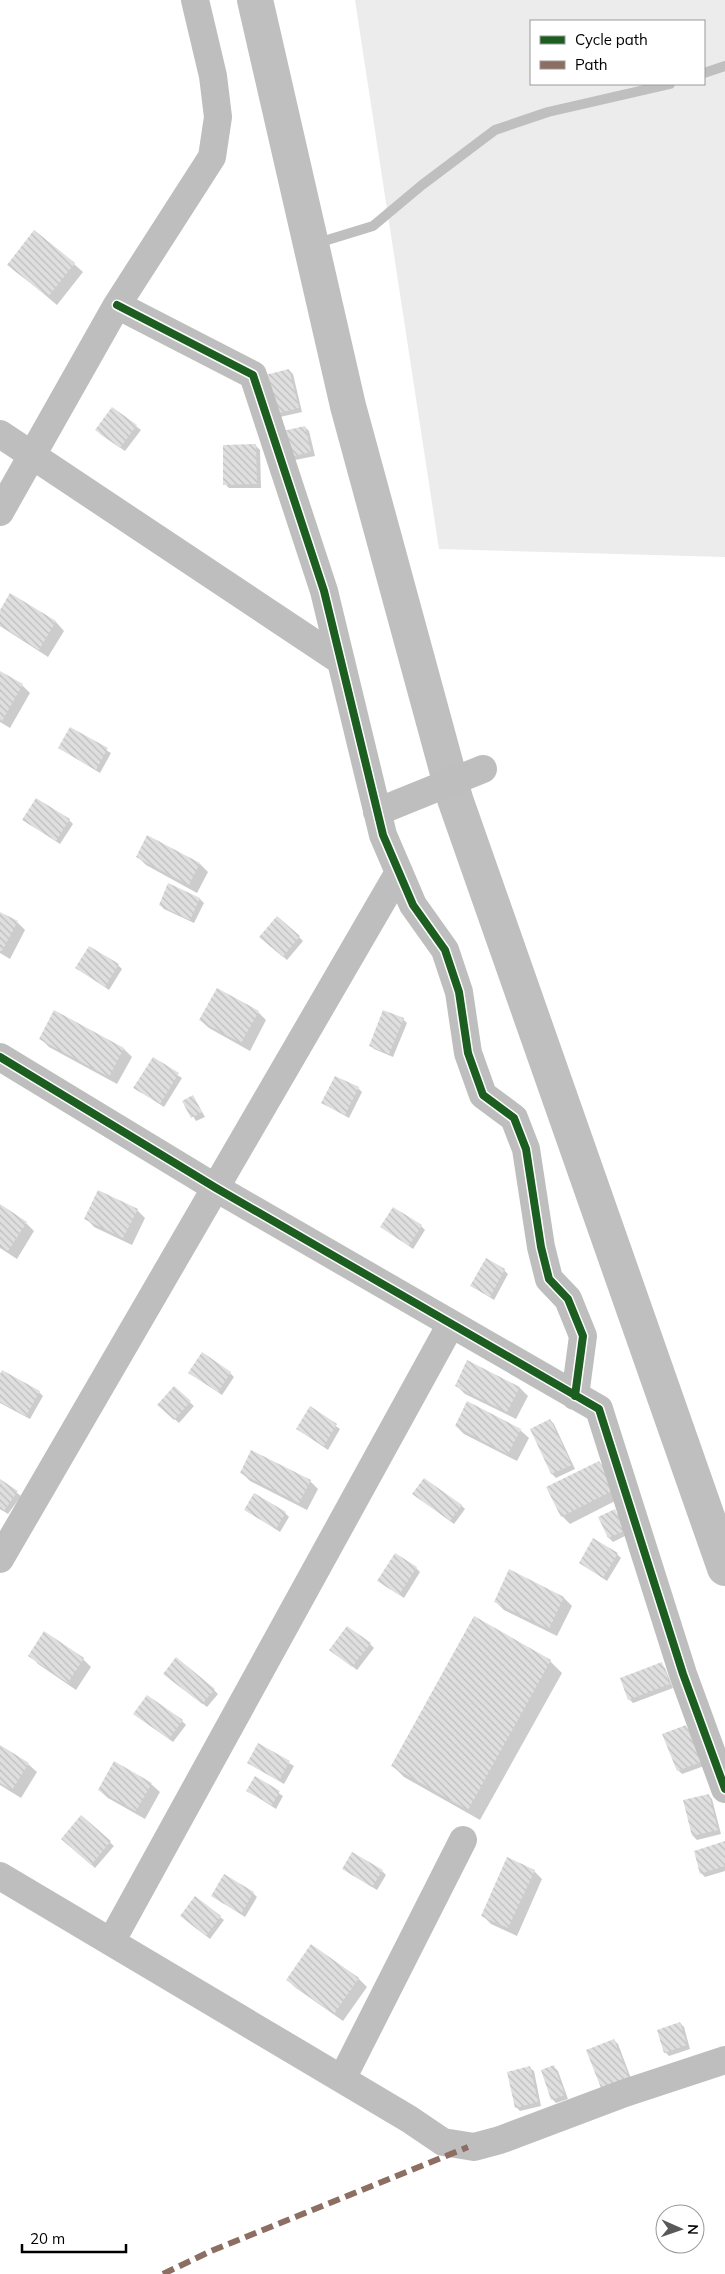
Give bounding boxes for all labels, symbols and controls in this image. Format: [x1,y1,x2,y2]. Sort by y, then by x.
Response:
legend [530,20,705,85]
text: Cycle path [575,30,648,49]
text: Path [575,55,607,74]
north arrow [655,2204,705,2254]
scale bar [22,2222,126,2254]
text: N [684,2224,702,2235]
text: 20 m [30,2229,65,2248]

